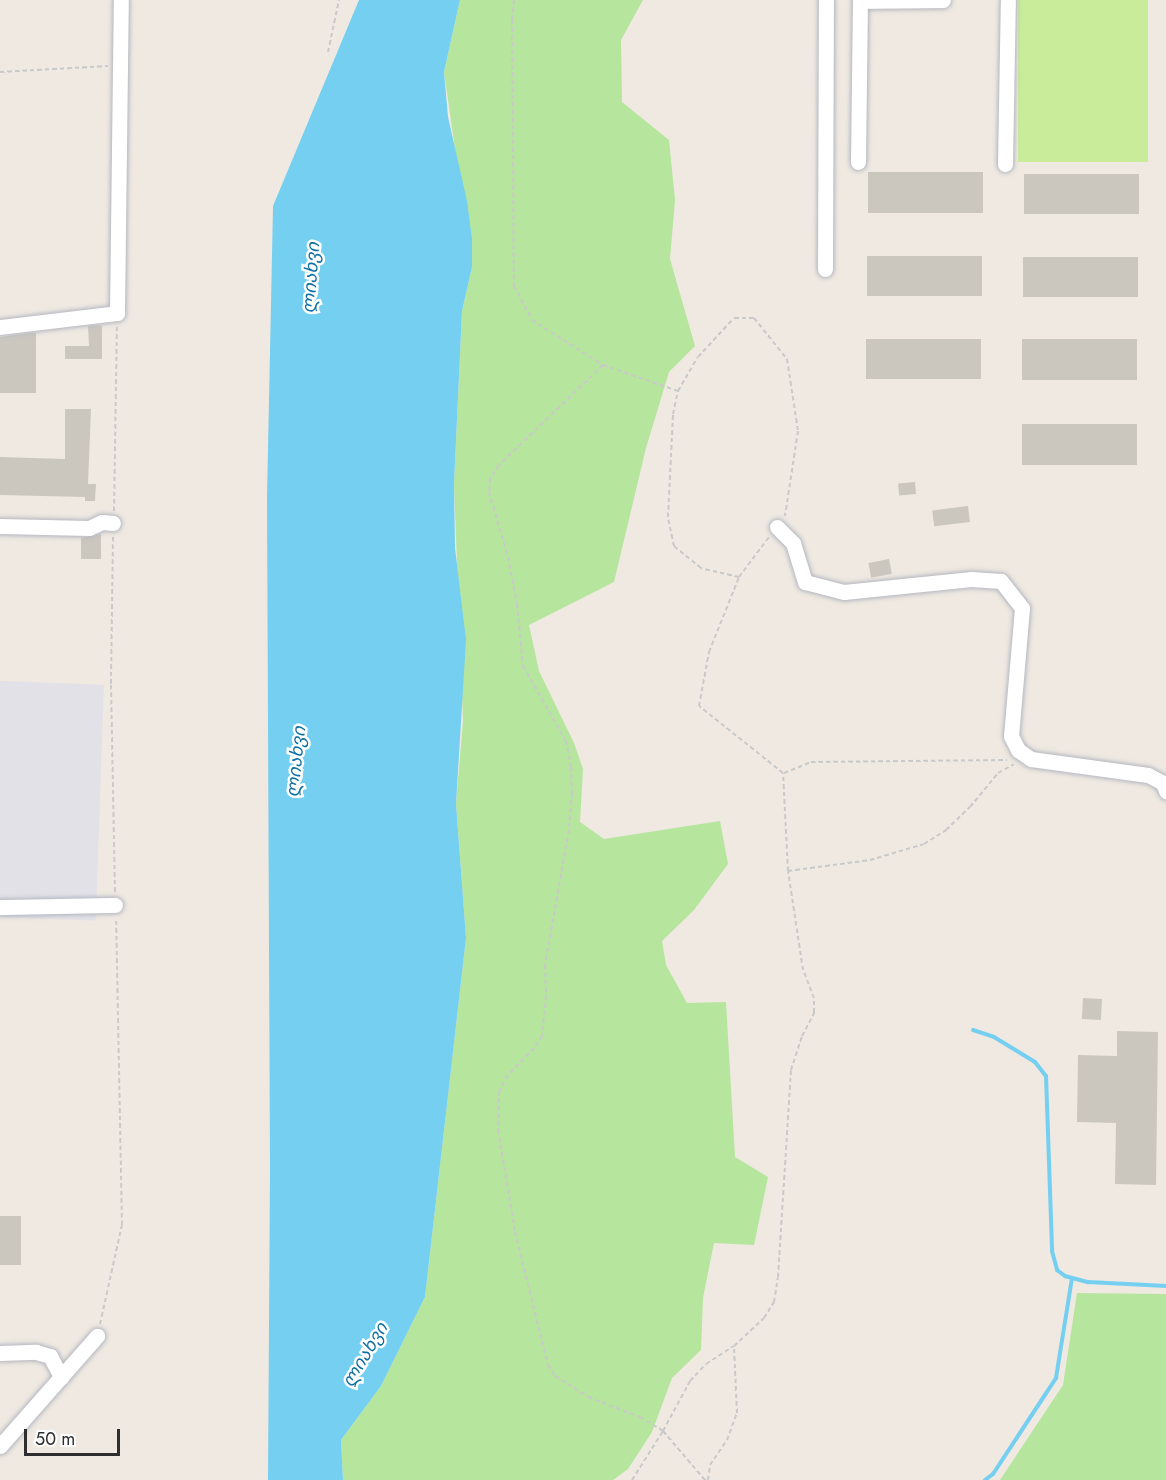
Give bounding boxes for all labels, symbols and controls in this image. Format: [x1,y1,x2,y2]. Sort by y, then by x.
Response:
water label: ლიახვი [298,242,324,314]
water label: ლიახვი [282,725,310,799]
water label: ლიახვი [337,1319,393,1391]
scale bar [27,1417,123,1455]
text: 50 m [35,1426,75,1452]

